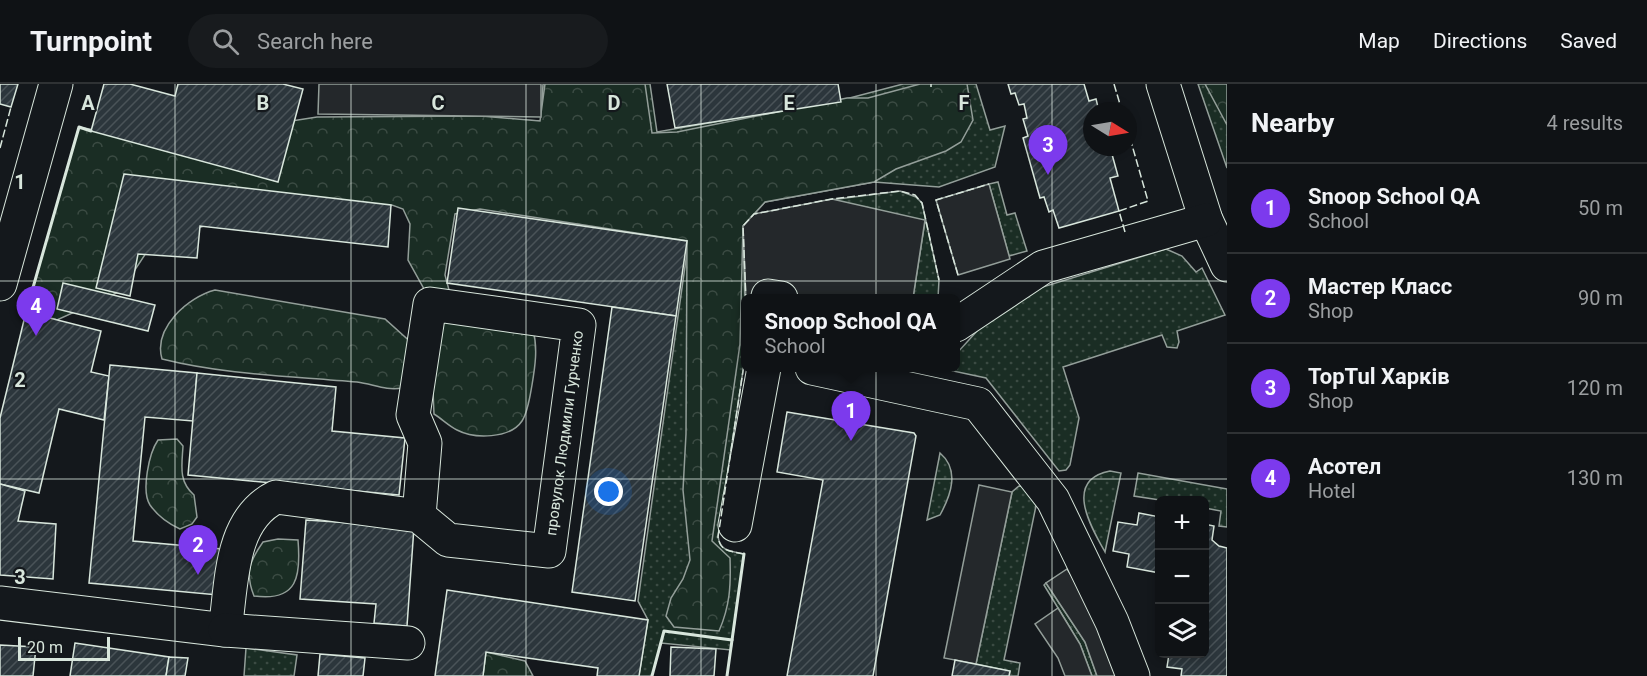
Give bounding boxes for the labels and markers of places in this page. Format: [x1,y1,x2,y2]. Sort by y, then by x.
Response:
pin: 3 [1028,126,1068,175]
pin: 4 [16,286,56,336]
pin: 1 [832,392,870,441]
pin: 2 [178,526,218,575]

